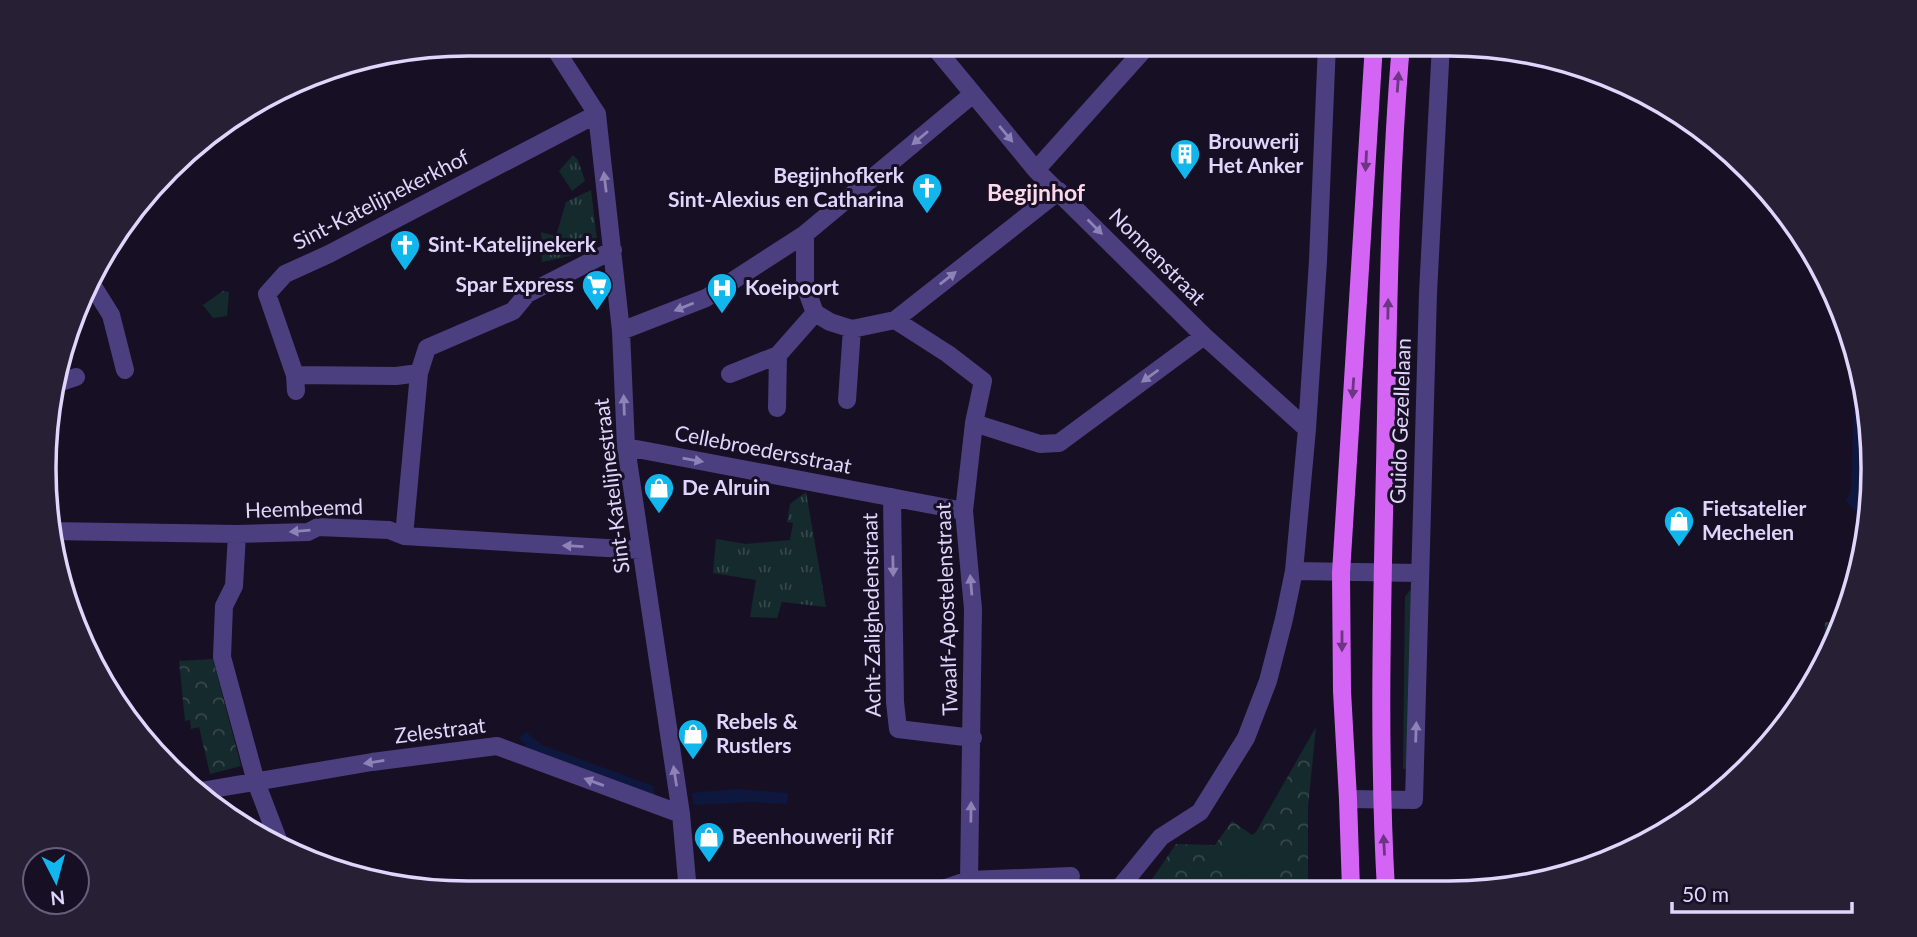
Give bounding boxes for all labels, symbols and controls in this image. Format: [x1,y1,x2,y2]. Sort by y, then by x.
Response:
one-way arrow [1393,70,1404,92]
one-way arrow [998,126,1013,143]
place label: Brouwerij Het Anker [1208,128,1303,177]
one-way arrow [912,130,929,145]
building icon: Brouwerij Het Anker [1168,137,1202,181]
street label: Sint-Katelijnekerkhof [288,143,473,254]
one-way arrow [1361,150,1372,172]
place label: Begijnhofkerk Sint-Alexius en Catharina [668,162,905,211]
one-way arrow [599,171,610,193]
church icon: Begijnhofkerk Sint-Alexius en Catharina [910,171,944,215]
district label: Begijnhof [987,178,1086,206]
street label: Nonnenstraat [1105,202,1212,310]
one-way arrow [1086,219,1103,235]
church icon: Sint-Katelijnekerk [388,228,422,272]
place label: Sint-Katelijnekerk [428,231,597,256]
supermarket icon: Spar Express [580,268,614,312]
place label: Spar Express [455,271,574,296]
hospital icon: Koeipoort [705,271,739,315]
one-way arrow [939,271,957,286]
place label: Koeipoort [745,274,839,299]
one-way arrow [1382,298,1394,320]
one-way arrow [673,301,694,312]
street label: Guido Gezellelaan [1384,337,1415,504]
one-way arrow [1140,369,1159,383]
one-way arrow [1347,377,1358,399]
one-way arrow [619,394,630,416]
street label: Sint-Katelijnestraat [587,397,634,575]
street label: Cellebroedersstraat [673,419,854,478]
one-way arrow [682,455,704,466]
shop icon: De Alruin [642,471,676,515]
place label: De Alruin [682,474,770,499]
street label: Heembeemd [244,493,363,522]
place label: Fietsatelier Mechelen [1702,495,1807,544]
street label: Twaalf-Apostelenstraat [929,502,962,716]
shop icon: Fietsatelier Mechelen [1662,504,1696,548]
street label: Acht-Zalighedenstraat [856,512,885,717]
one-way arrow [288,526,310,537]
one-way arrow [562,541,584,552]
one-way arrow [887,555,899,577]
one-way arrow [965,573,976,595]
one-way arrow [1336,630,1348,652]
place label: Rebels & Rustlers [716,708,799,757]
street label: Zelestraat [393,711,487,748]
shop icon: Rebels & Rustlers [676,717,710,761]
one-way arrow [1411,720,1422,742]
one-way arrow [363,757,385,768]
one-way arrow [669,765,680,787]
one-way arrow [583,776,604,787]
one-way arrow [965,801,977,823]
shop icon: Beenhouwerij Rif [692,820,726,864]
place label: Beenhouwerij Rif [732,823,894,848]
one-way arrow [1378,834,1389,856]
north arrow [21,846,91,916]
scale bar [1672,870,1852,914]
text: 50 m [1682,881,1729,906]
text: N [49,886,66,911]

